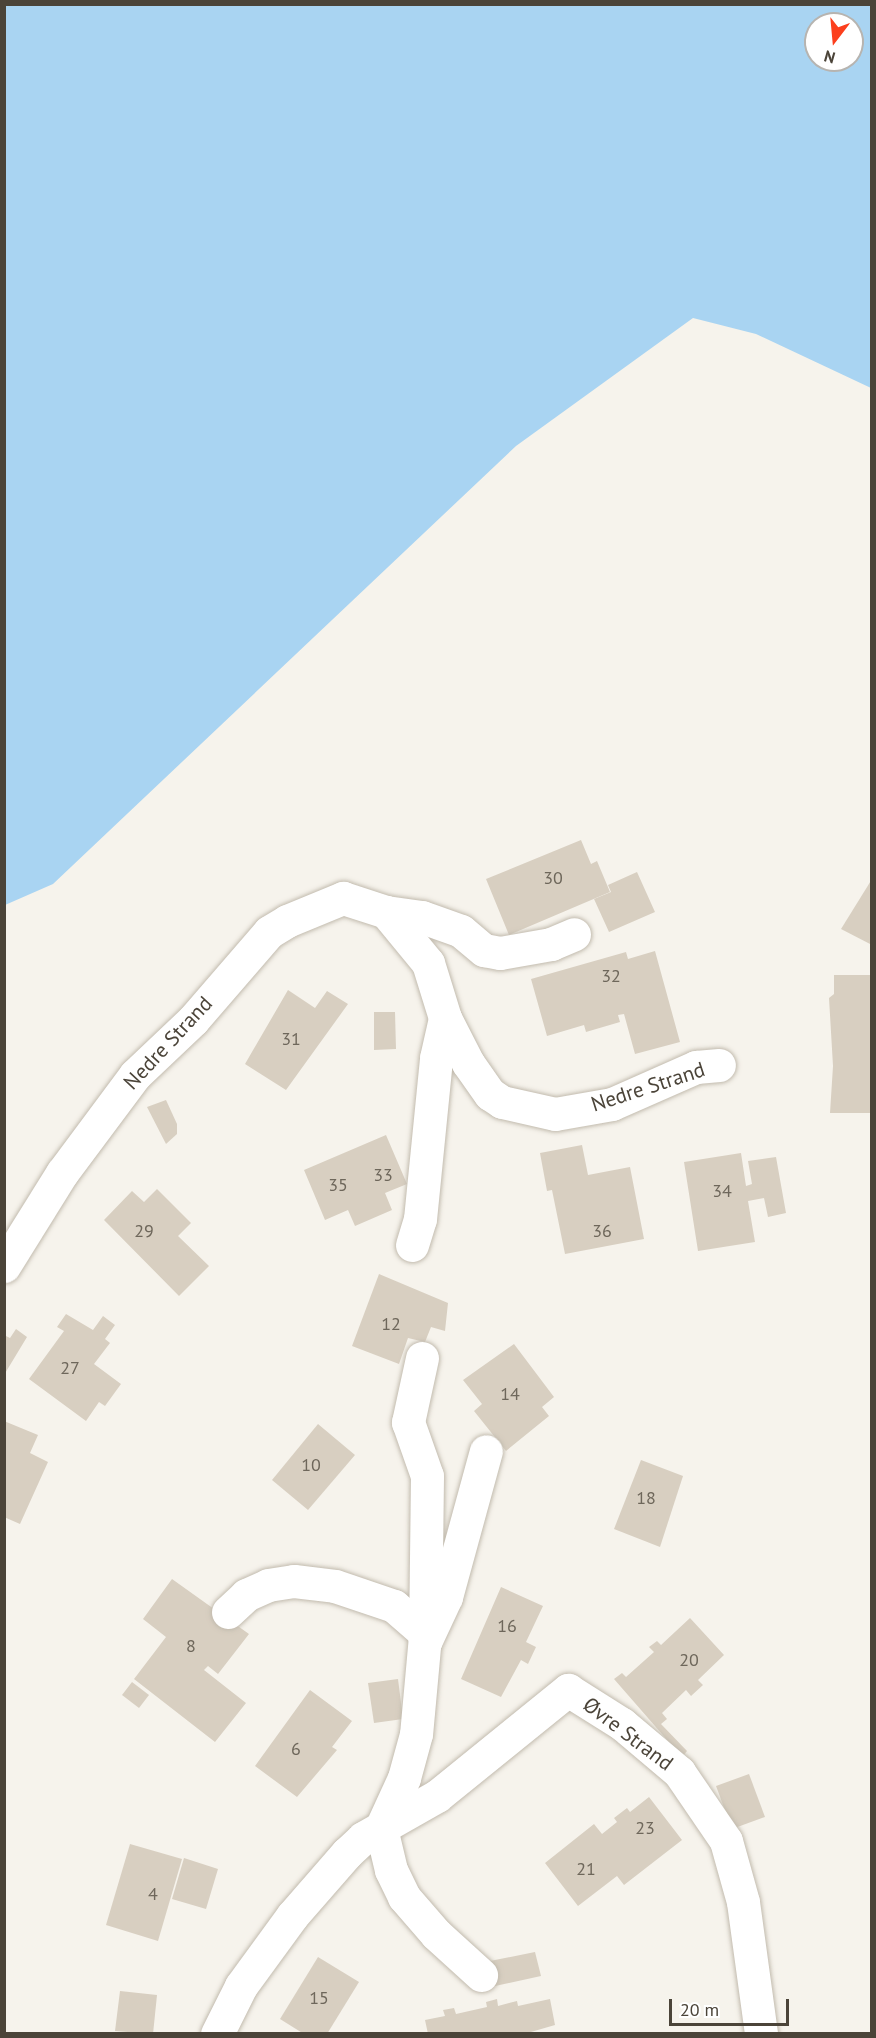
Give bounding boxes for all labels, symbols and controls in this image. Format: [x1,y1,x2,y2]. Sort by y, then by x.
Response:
north arrow [804,12,864,72]
text: N [822,46,837,68]
house number: 30 [543,867,563,889]
house number: 32 [601,965,621,987]
street label: Nedre Strand [119,991,217,1095]
house number: 31 [281,1028,301,1050]
street label: Nedre Strand [588,1057,708,1117]
house number: 33 [373,1164,393,1186]
house number: 35 [328,1174,348,1196]
house number: 34 [712,1180,732,1202]
house number: 29 [134,1220,154,1242]
house number: 36 [592,1220,612,1242]
house number: 12 [381,1313,401,1335]
house number: 27 [60,1357,80,1379]
house number: 14 [500,1383,520,1405]
house number: 10 [301,1454,321,1476]
house number: 18 [636,1487,656,1509]
house number: 16 [497,1615,517,1637]
house number: 8 [186,1635,196,1657]
house number: 20 [679,1649,699,1671]
street label: Øvre Strand [578,1692,678,1776]
house number: 6 [291,1738,301,1760]
house number: 23 [635,1817,655,1839]
house number: 21 [576,1858,596,1880]
house number: 4 [148,1883,158,1905]
house number: 15 [309,1987,329,2009]
scale bar [672,1987,792,2025]
text: 20 m [680,1998,719,2021]

